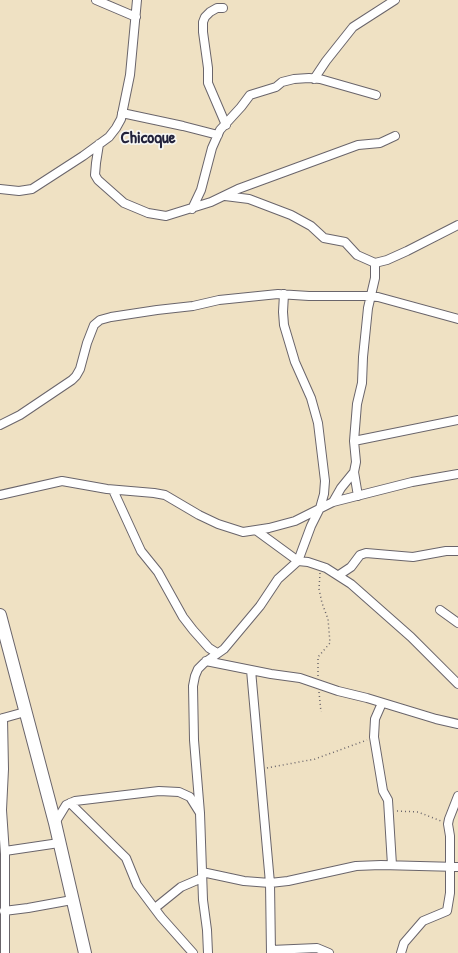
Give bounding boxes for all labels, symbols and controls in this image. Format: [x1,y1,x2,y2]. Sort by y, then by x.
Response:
district label: Chicoque [120,128,176,148]

